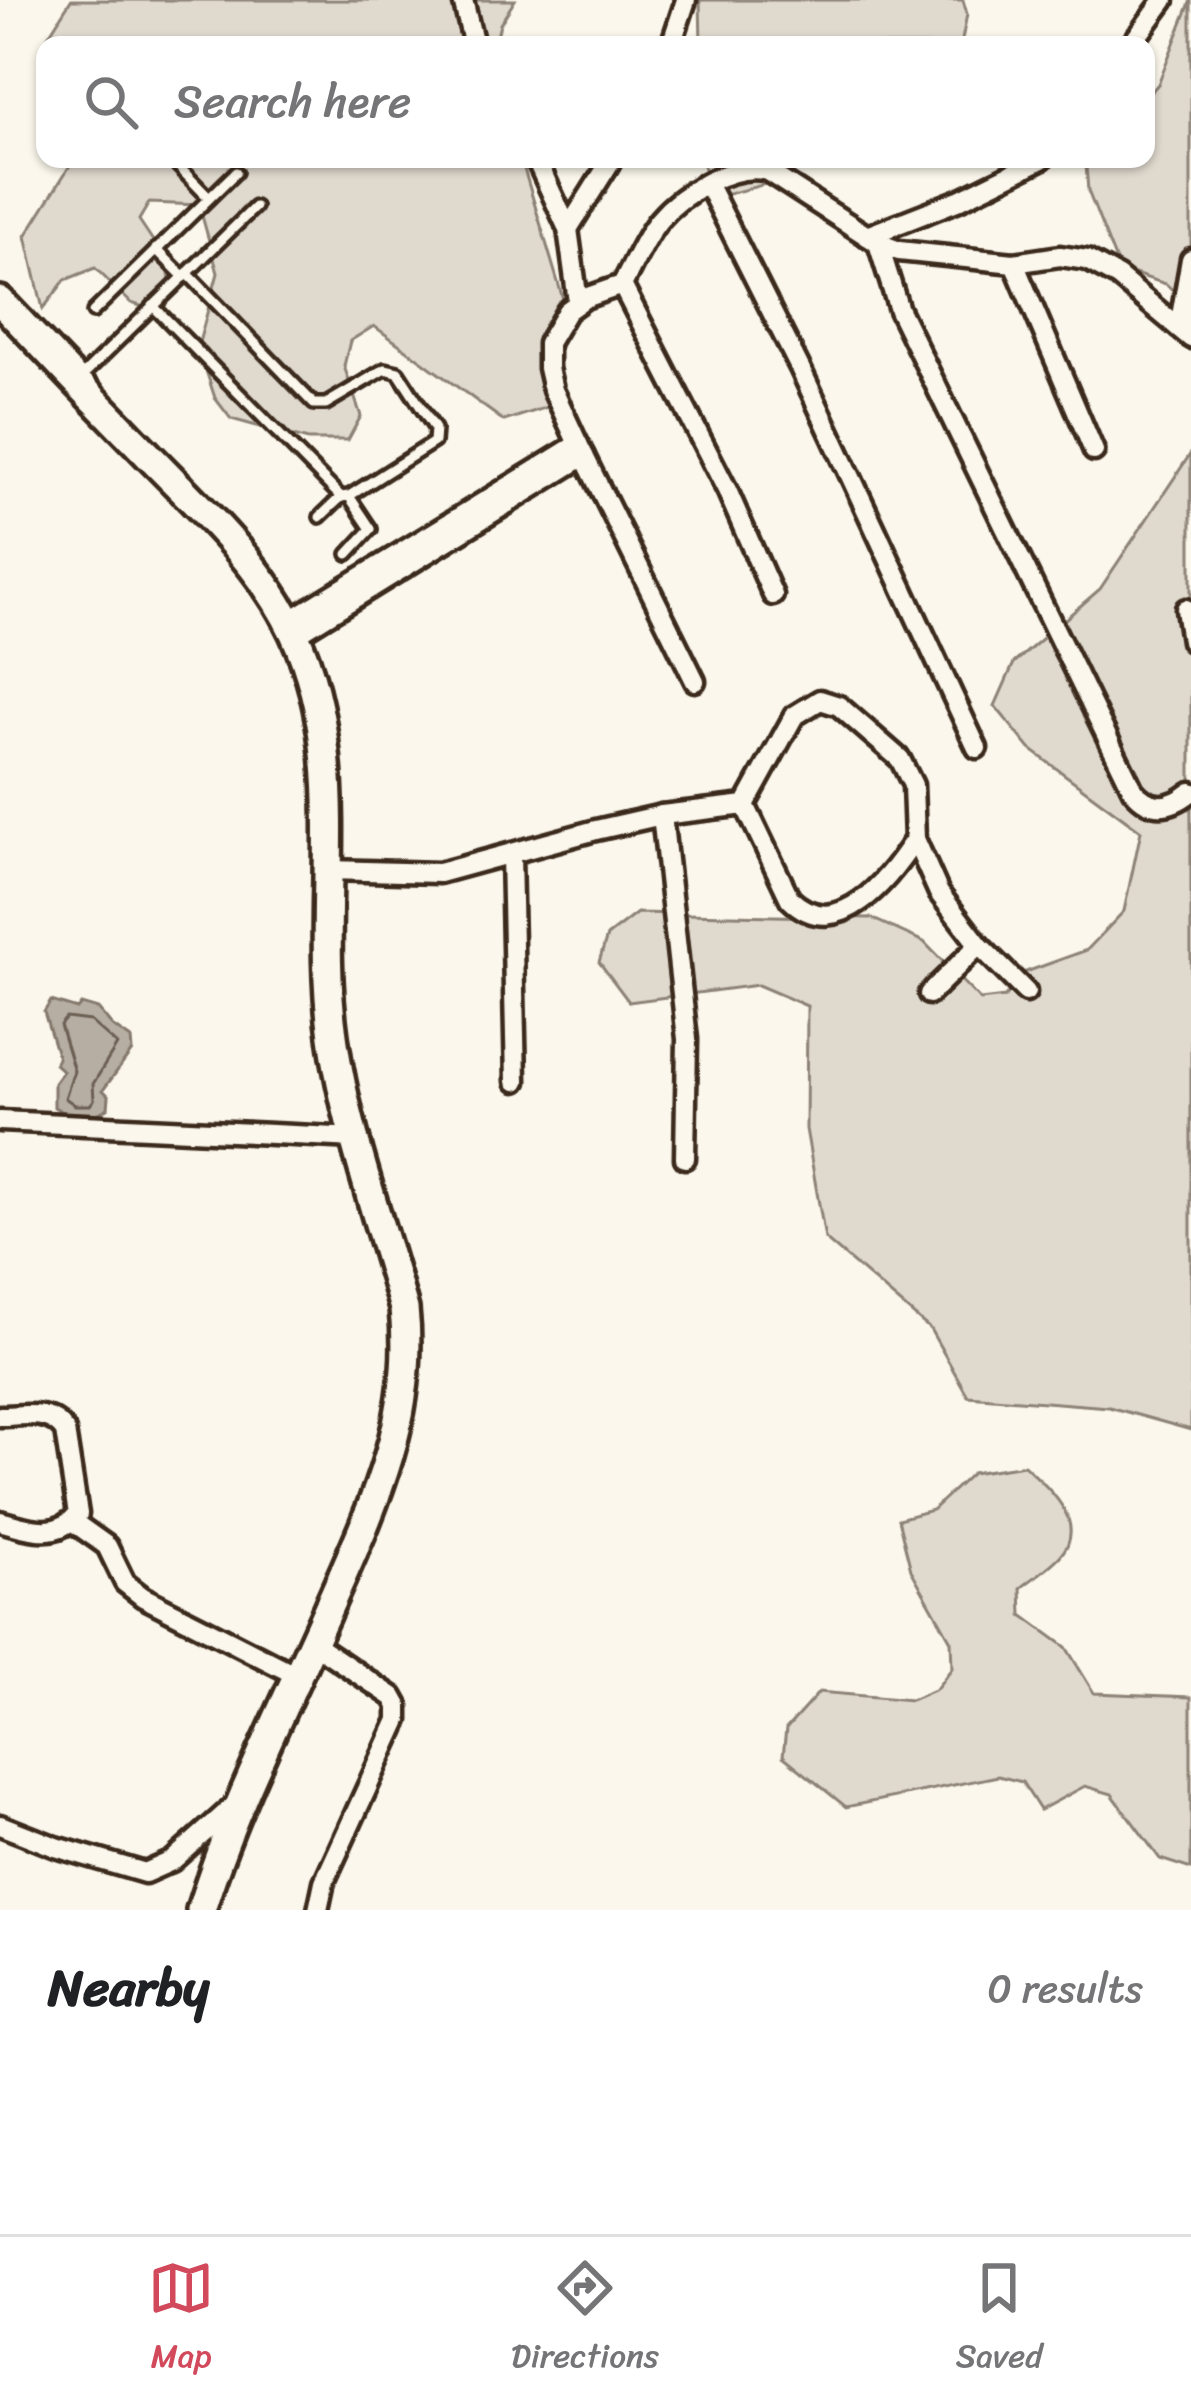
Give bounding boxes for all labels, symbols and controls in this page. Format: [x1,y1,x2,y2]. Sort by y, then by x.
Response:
search box [36,36,1155,168]
text: Search here [174,62,411,142]
icon: search [78,69,144,135]
text: Nearby [48,1943,209,2033]
text: 0 results [987,1954,1143,2023]
tab: Map [148,2255,214,2385]
tab: Directions [511,2255,659,2385]
tab: Saved [956,2255,1043,2385]

